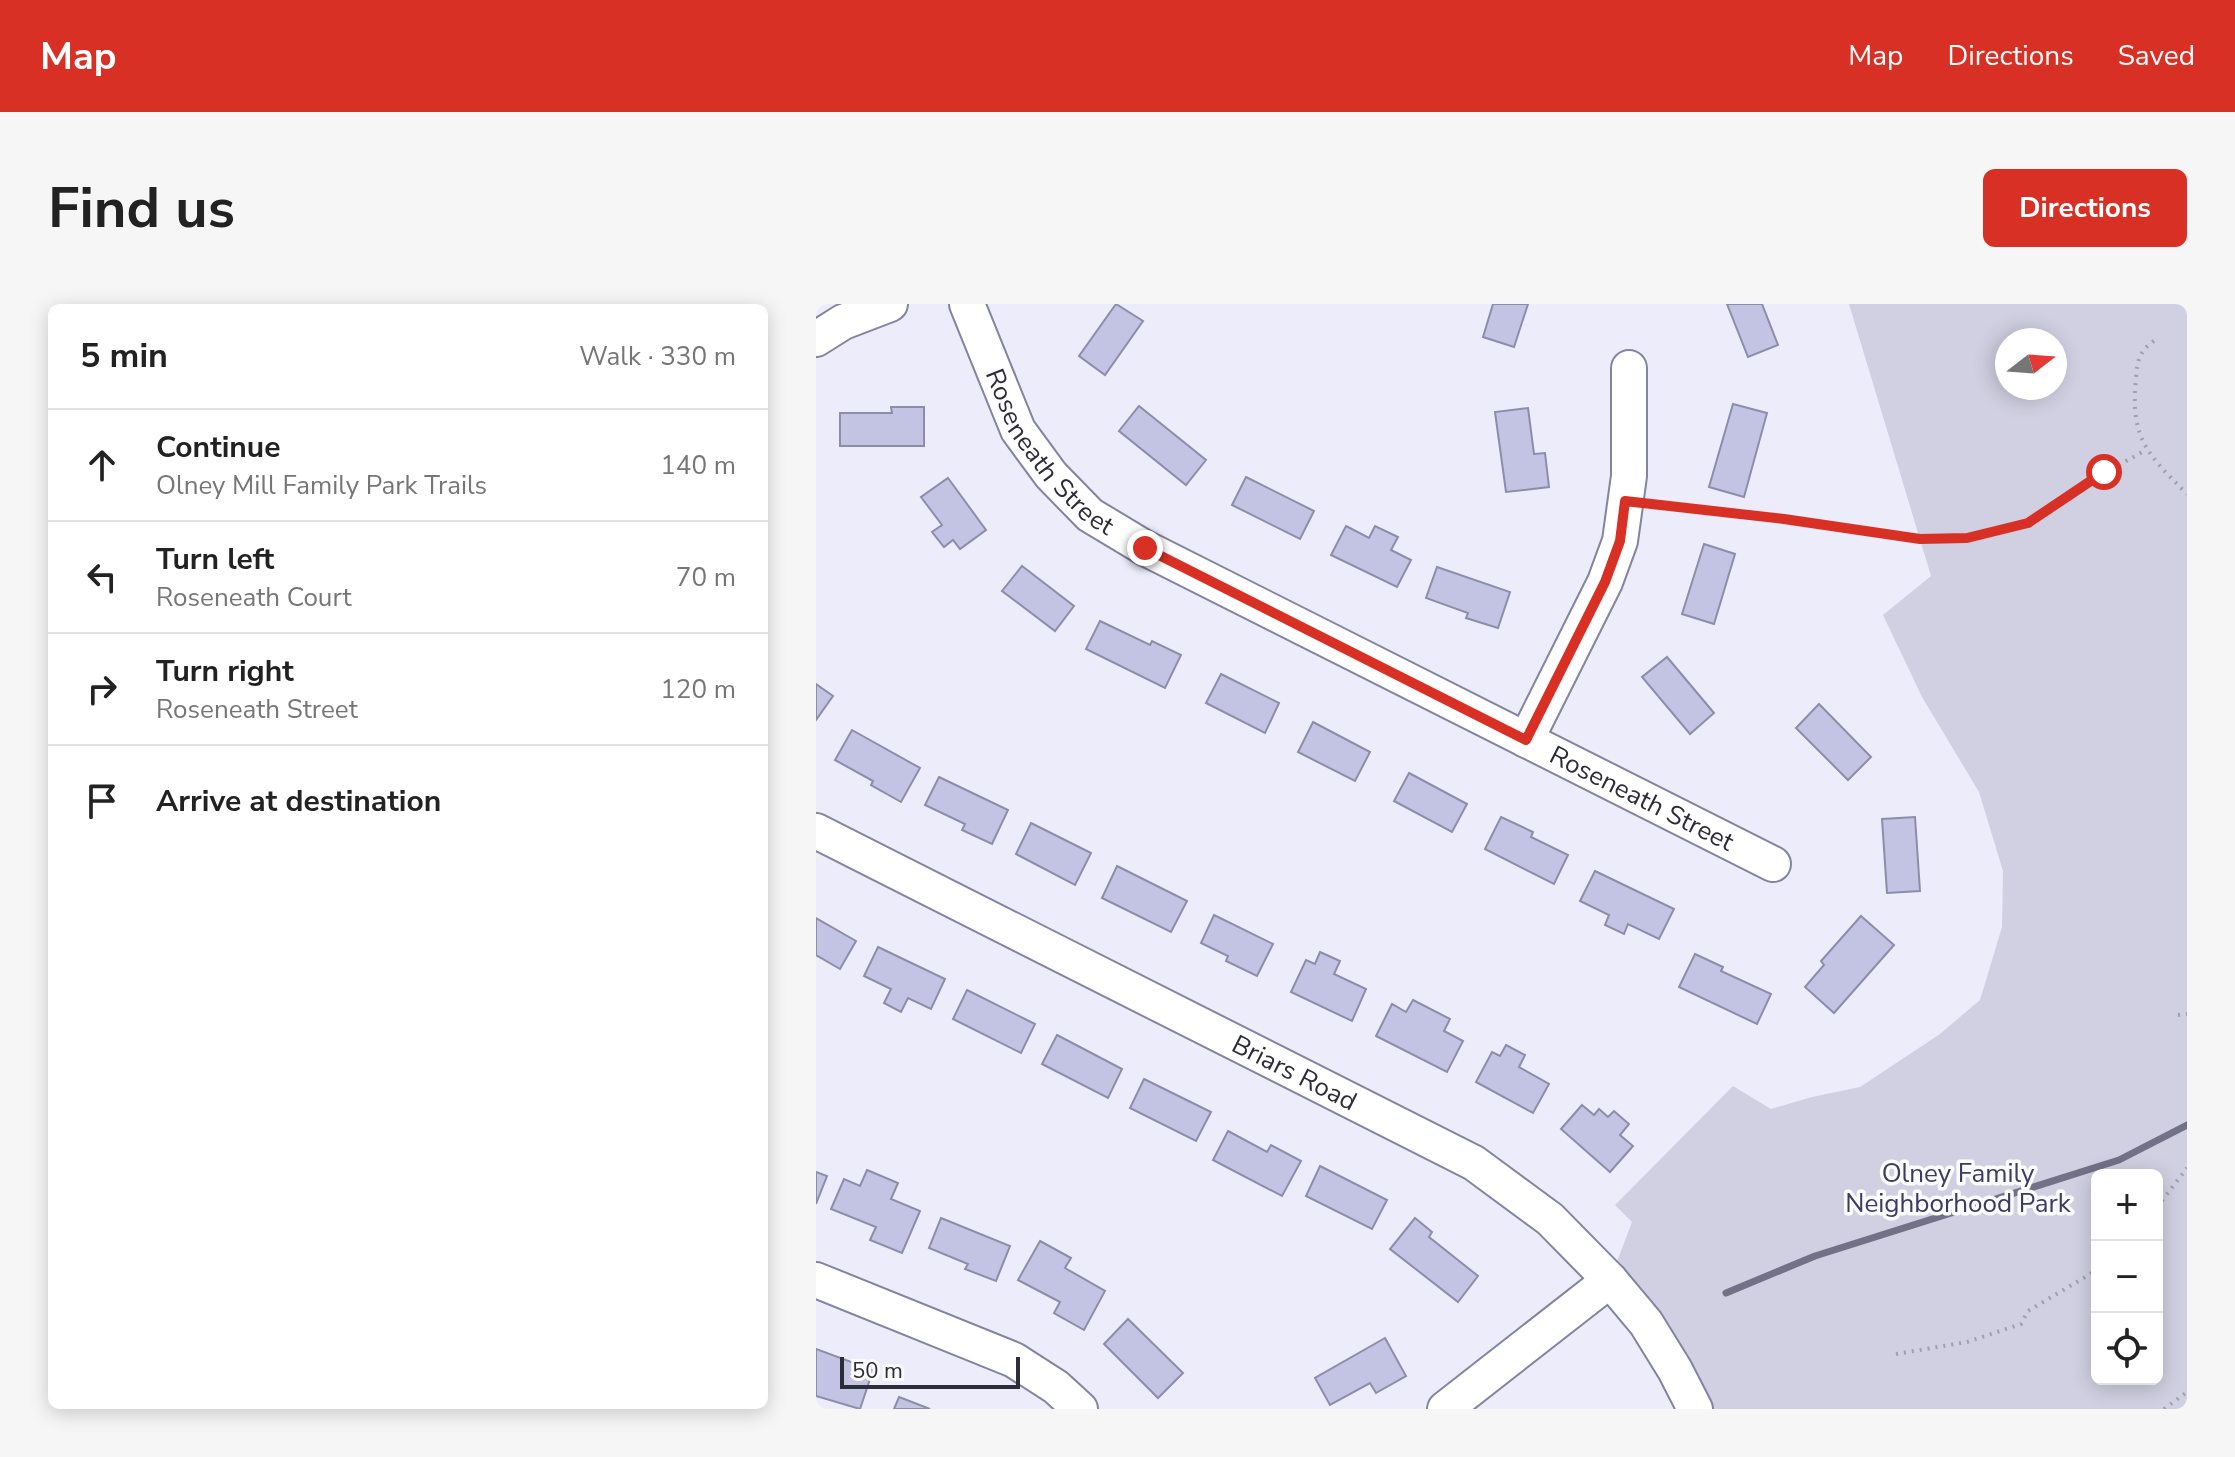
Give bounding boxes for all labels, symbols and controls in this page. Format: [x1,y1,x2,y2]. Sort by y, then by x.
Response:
text: Map [40,31,117,82]
text: Map [1848,37,1903,75]
text: Directions [1947,37,2074,75]
text: Saved [2118,37,2195,75]
button: Directions [1983,169,2187,247]
text: Find us [48,170,235,247]
north arrow [1995,328,2067,400]
text: 5 min [80,333,168,379]
text: Walk · 330 m [579,339,736,374]
street label: Roseneath Street [977,363,1122,544]
text: Continue [156,427,281,468]
icon: ahead [80,443,124,487]
text: 140 m [660,448,736,483]
route start [2086,454,2122,490]
text: Olney Mill Family Park Trails [156,468,487,503]
route end [1127,530,1163,566]
text: Turn left [156,539,274,580]
icon: left [80,555,124,599]
text: 70 m [676,560,736,595]
text: Roseneath Court [156,580,352,615]
text: Turn right [156,651,294,692]
icon: right [80,667,124,711]
text: 120 m [660,672,736,707]
text: Roseneath Street [156,692,358,727]
street label: Roseneath Street [1544,737,1741,859]
icon: arrive [80,779,124,823]
text: Arrive at destination [156,781,441,822]
street label: Briars Road [1226,1026,1363,1119]
park label: Olney Family Neighborhood Park [1845,1156,2072,1221]
map controls [2091,1169,2163,1385]
button: + [2091,1169,2163,1241]
button: − [2091,1241,2163,1313]
button: locate [2091,1313,2163,1385]
scale bar [840,1353,1020,1389]
text: 50 m [852,1356,903,1386]

